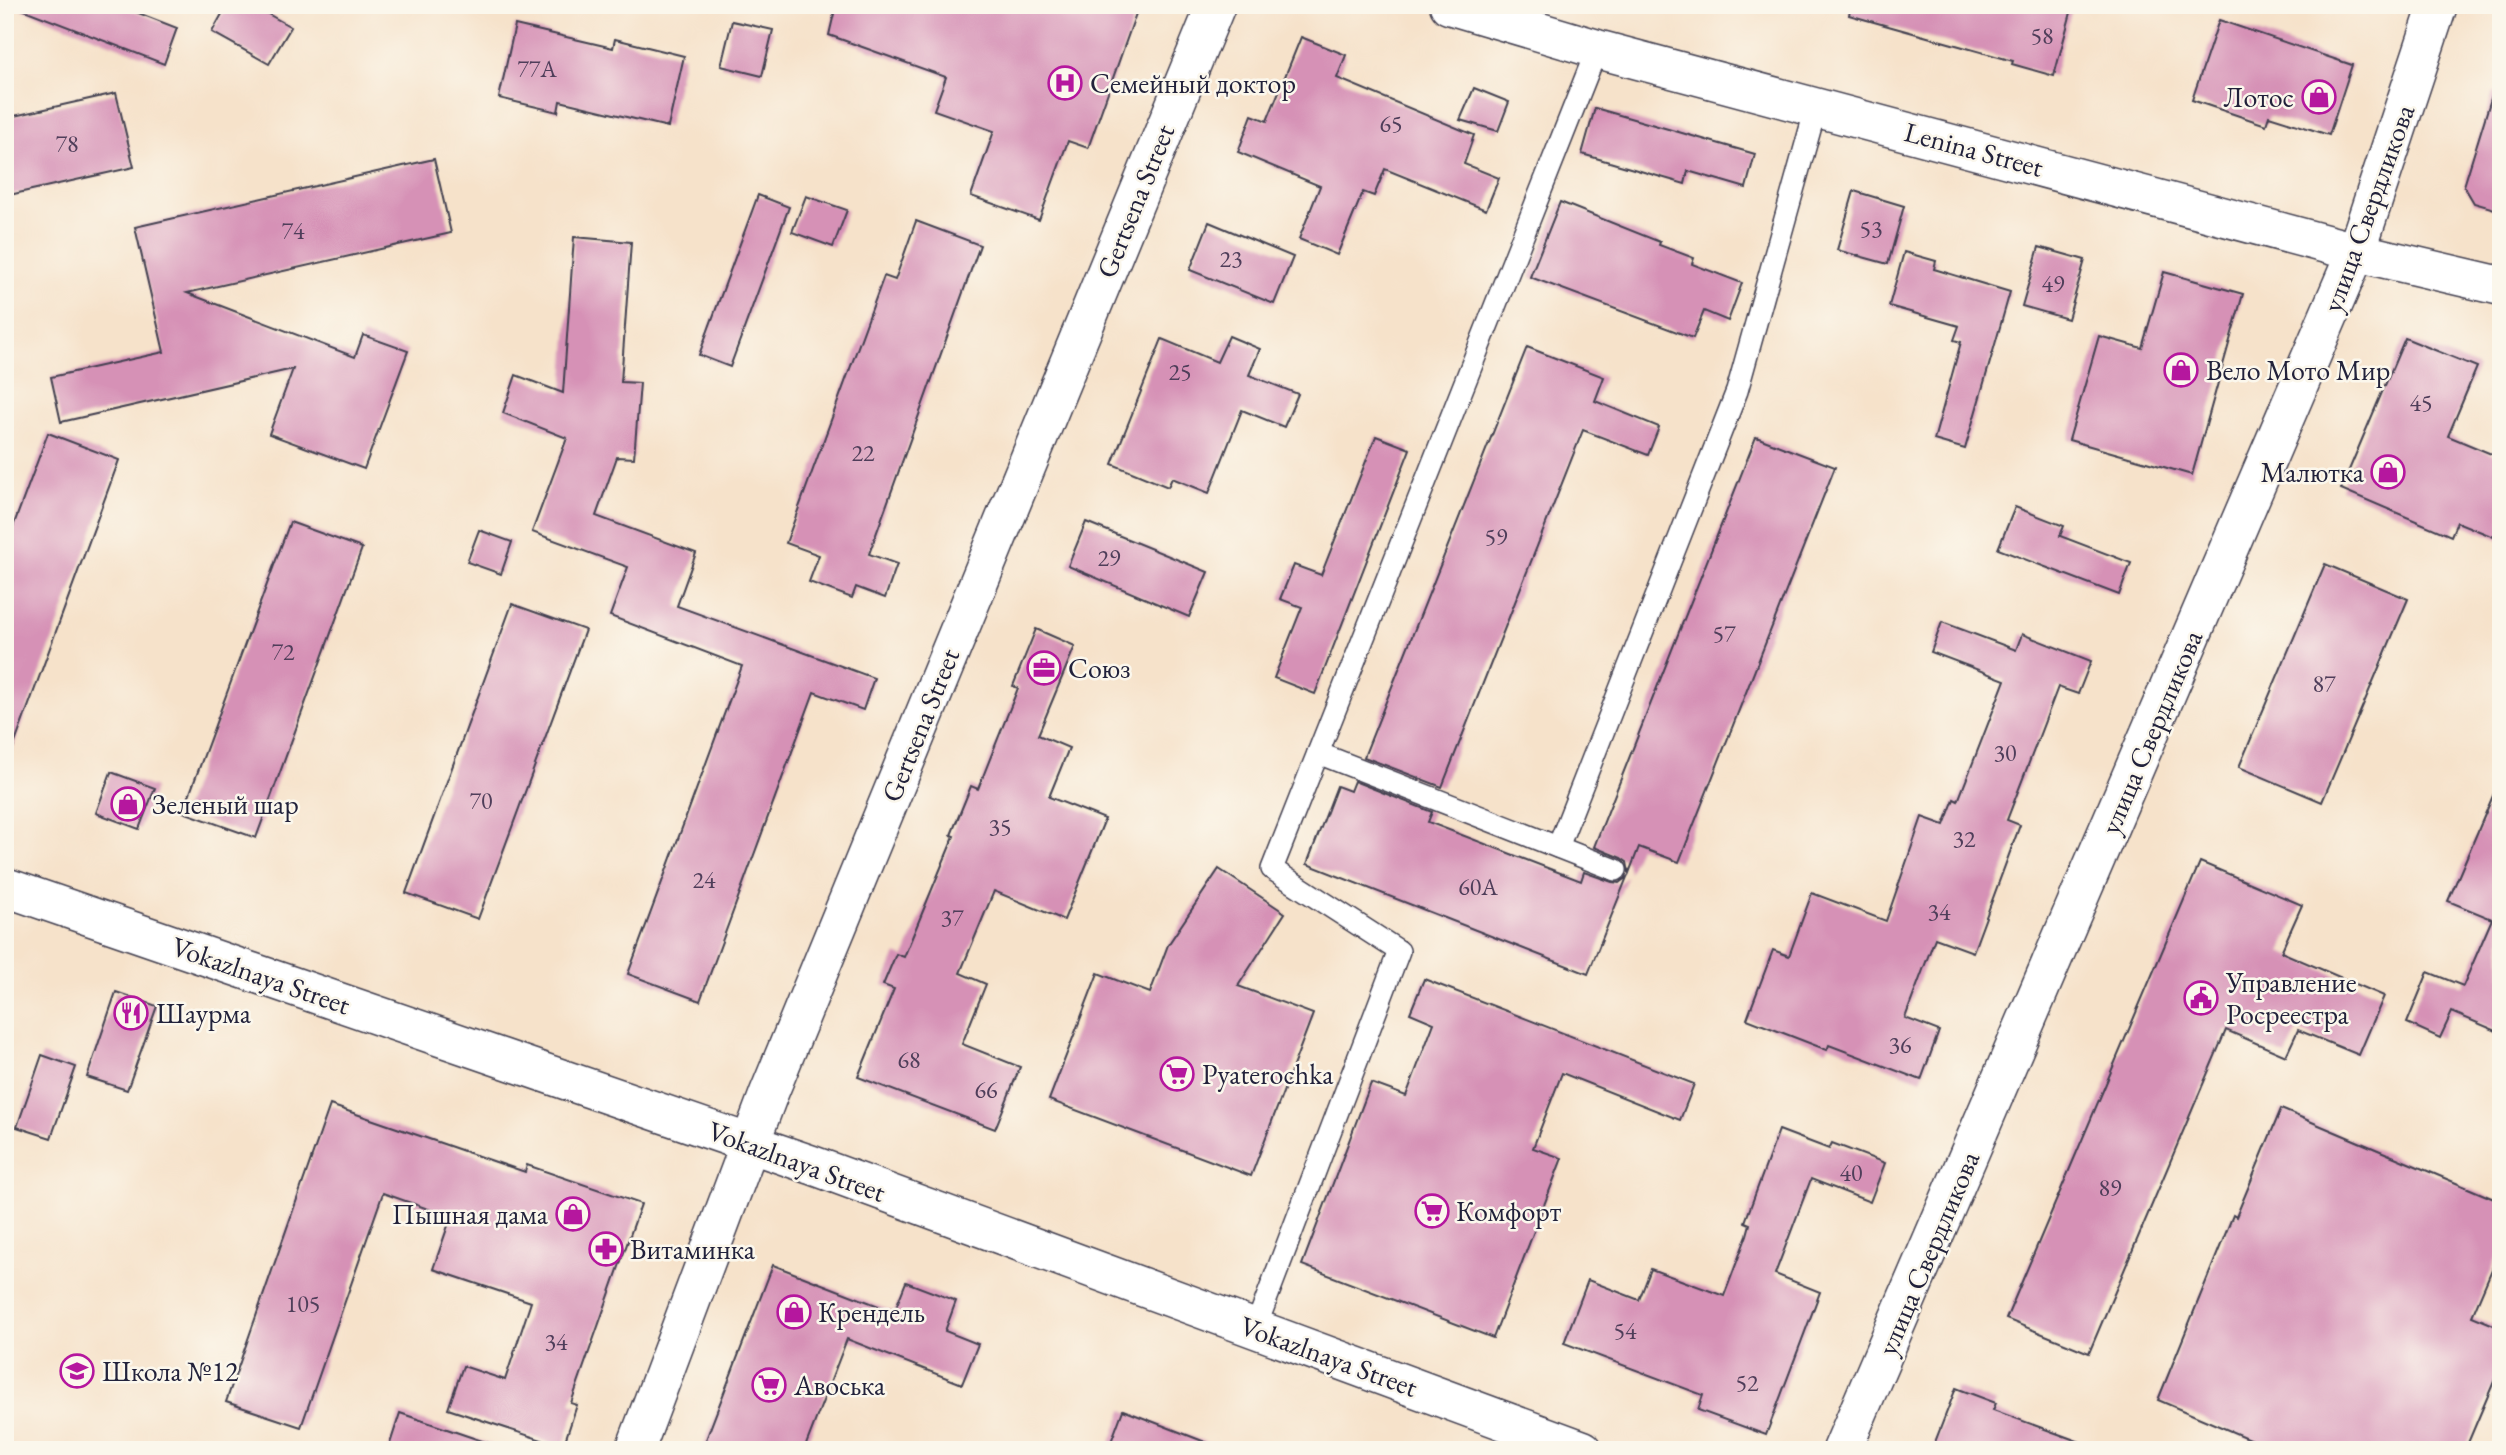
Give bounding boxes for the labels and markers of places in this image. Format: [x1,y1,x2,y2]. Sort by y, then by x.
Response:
hospital icon: Семейный доктор [1046,64,1084,102]
place label: Семейный доктор [1090,65,1296,101]
shop icon: Лотос [2300,78,2338,116]
place label: Лотос [2223,79,2294,115]
shop icon: Вело Мото Мир [2162,351,2200,389]
place label: Вело Мото Мир [2206,352,2390,388]
shop icon: Малютка [2369,453,2407,491]
place label: Малютка [2261,454,2365,490]
office icon: Союз [1025,649,1063,687]
place label: Союз [1068,650,1130,686]
shop icon: Зеленый шар [109,785,147,823]
place label: Зеленый шар [152,786,299,822]
place label: Управление Росреестра [2225,964,2357,1032]
public building icon: Управление Росреестра [2182,979,2220,1017]
restaurant icon: Шаурма [112,994,150,1032]
place label: Шаурма [156,995,252,1031]
supermarket icon: Pyaterochka [1158,1055,1196,1093]
place label: Pyaterochka [1202,1056,1334,1092]
supermarket icon: Комфорт [1413,1192,1451,1230]
place label: Комфорт [1456,1193,1562,1229]
shop icon: Пышная дама [554,1195,592,1233]
place label: Пышная дама [392,1196,549,1232]
pharmacy icon: Витаминка [587,1230,625,1268]
place label: Витаминка [630,1231,756,1267]
shop icon: Крендель [775,1293,813,1331]
place label: Крендель [818,1294,925,1330]
school or university icon: Школа №12 [58,1352,96,1390]
place label: Школа №12 [102,1353,239,1389]
supermarket icon: Авоська [750,1366,788,1404]
place label: Авоська [793,1367,886,1403]

